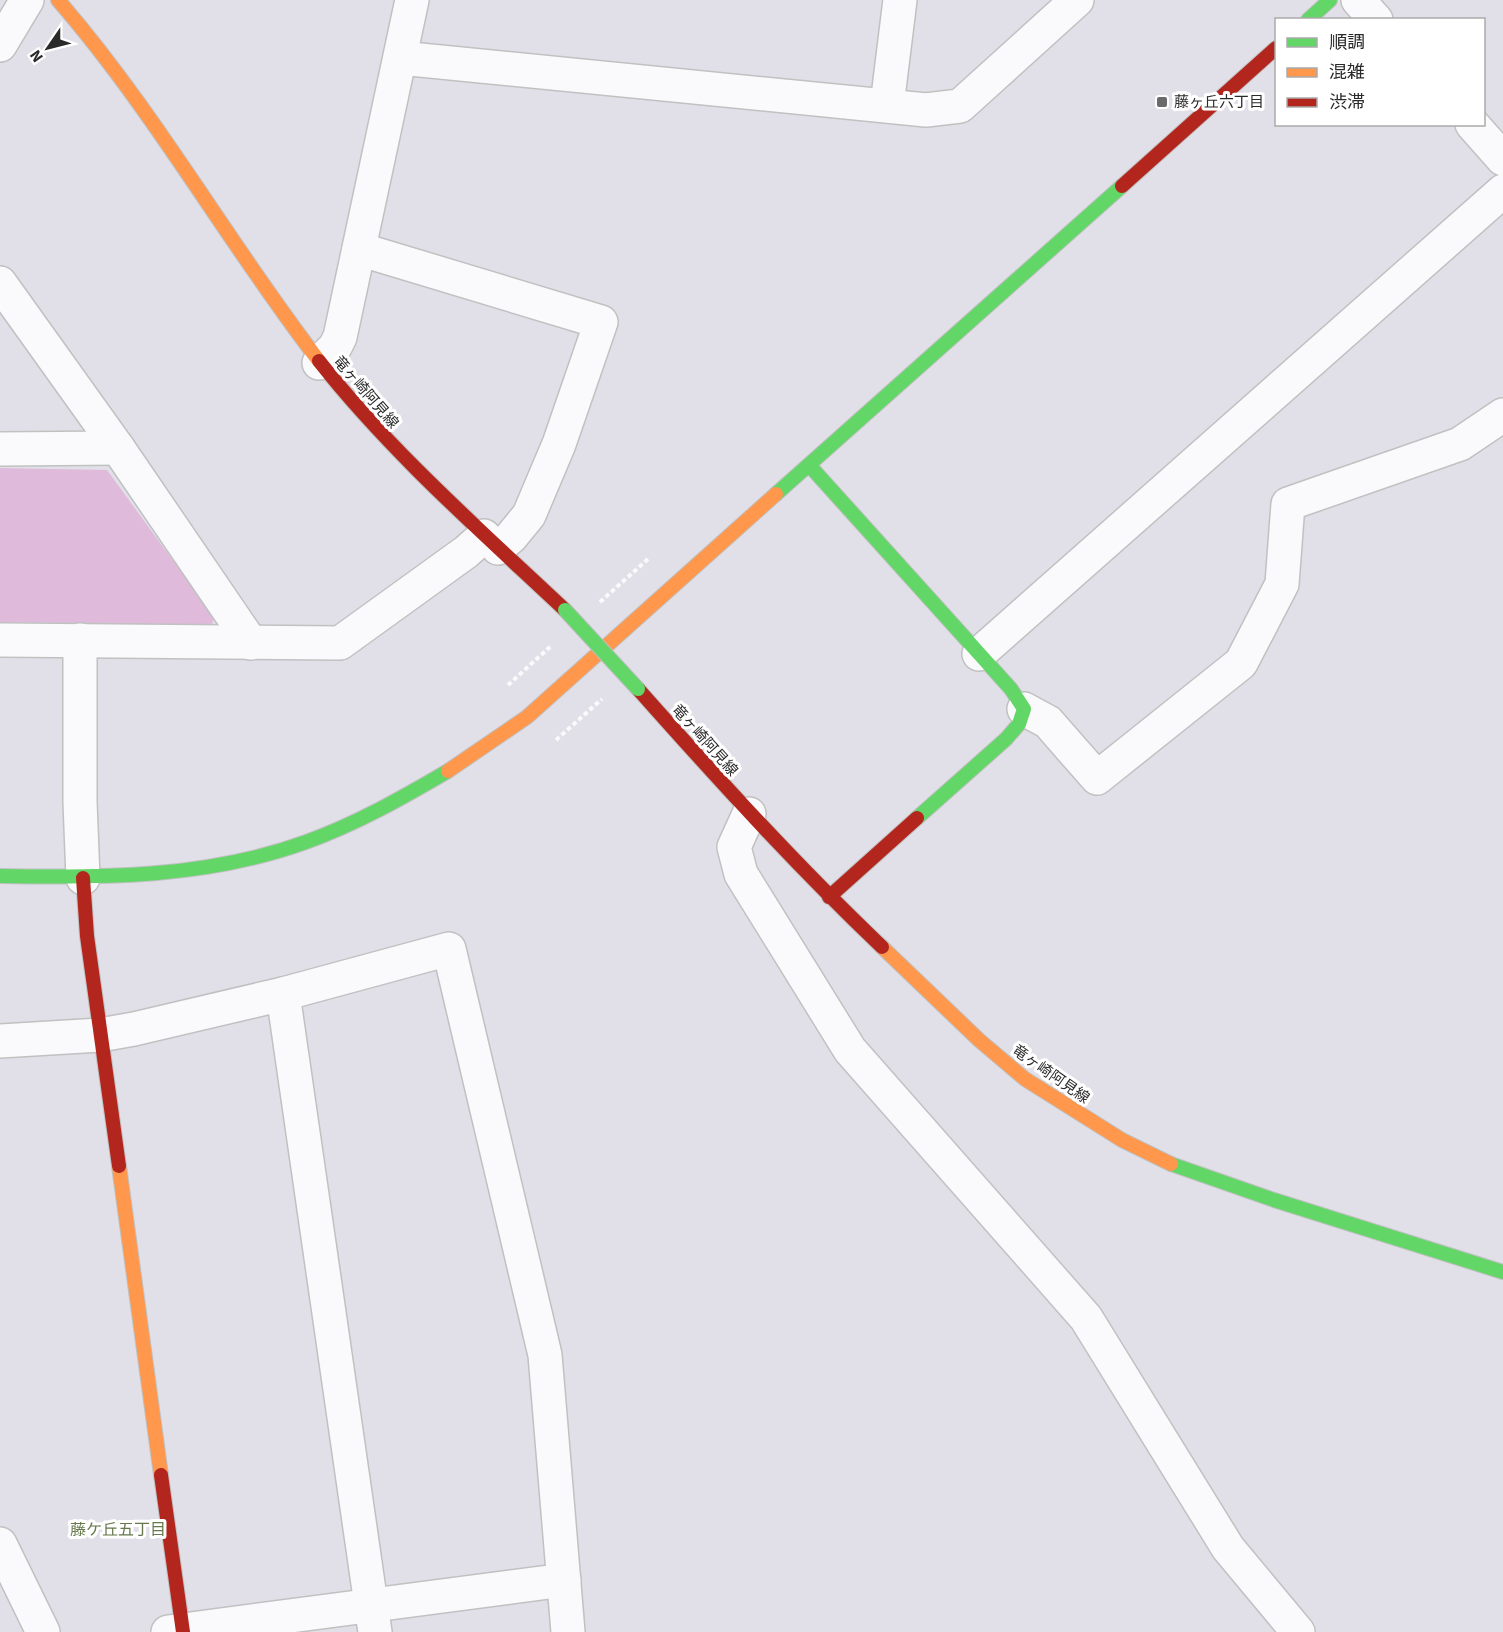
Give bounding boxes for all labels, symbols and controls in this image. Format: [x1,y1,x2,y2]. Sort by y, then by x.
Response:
north arrow [18,18,78,78]
legend [1275,18,1485,126]
text: 順調 [1329,30,1365,55]
text: N [24,45,49,67]
text: 混雑 [1329,60,1365,85]
text: 渋滞 [1329,90,1365,115]
place label: 藤ヶ丘六丁目 [1174,92,1264,113]
marker: 藤ヶ丘六丁目 [1155,95,1169,109]
street label: 竜ヶ崎阿見線 [328,351,403,433]
street label: 竜ヶ崎阿見線 [667,700,743,781]
street label: 竜ヶ崎阿見線 [1008,1040,1094,1109]
district label: 藤ケ丘五丁目 [70,1519,166,1541]

